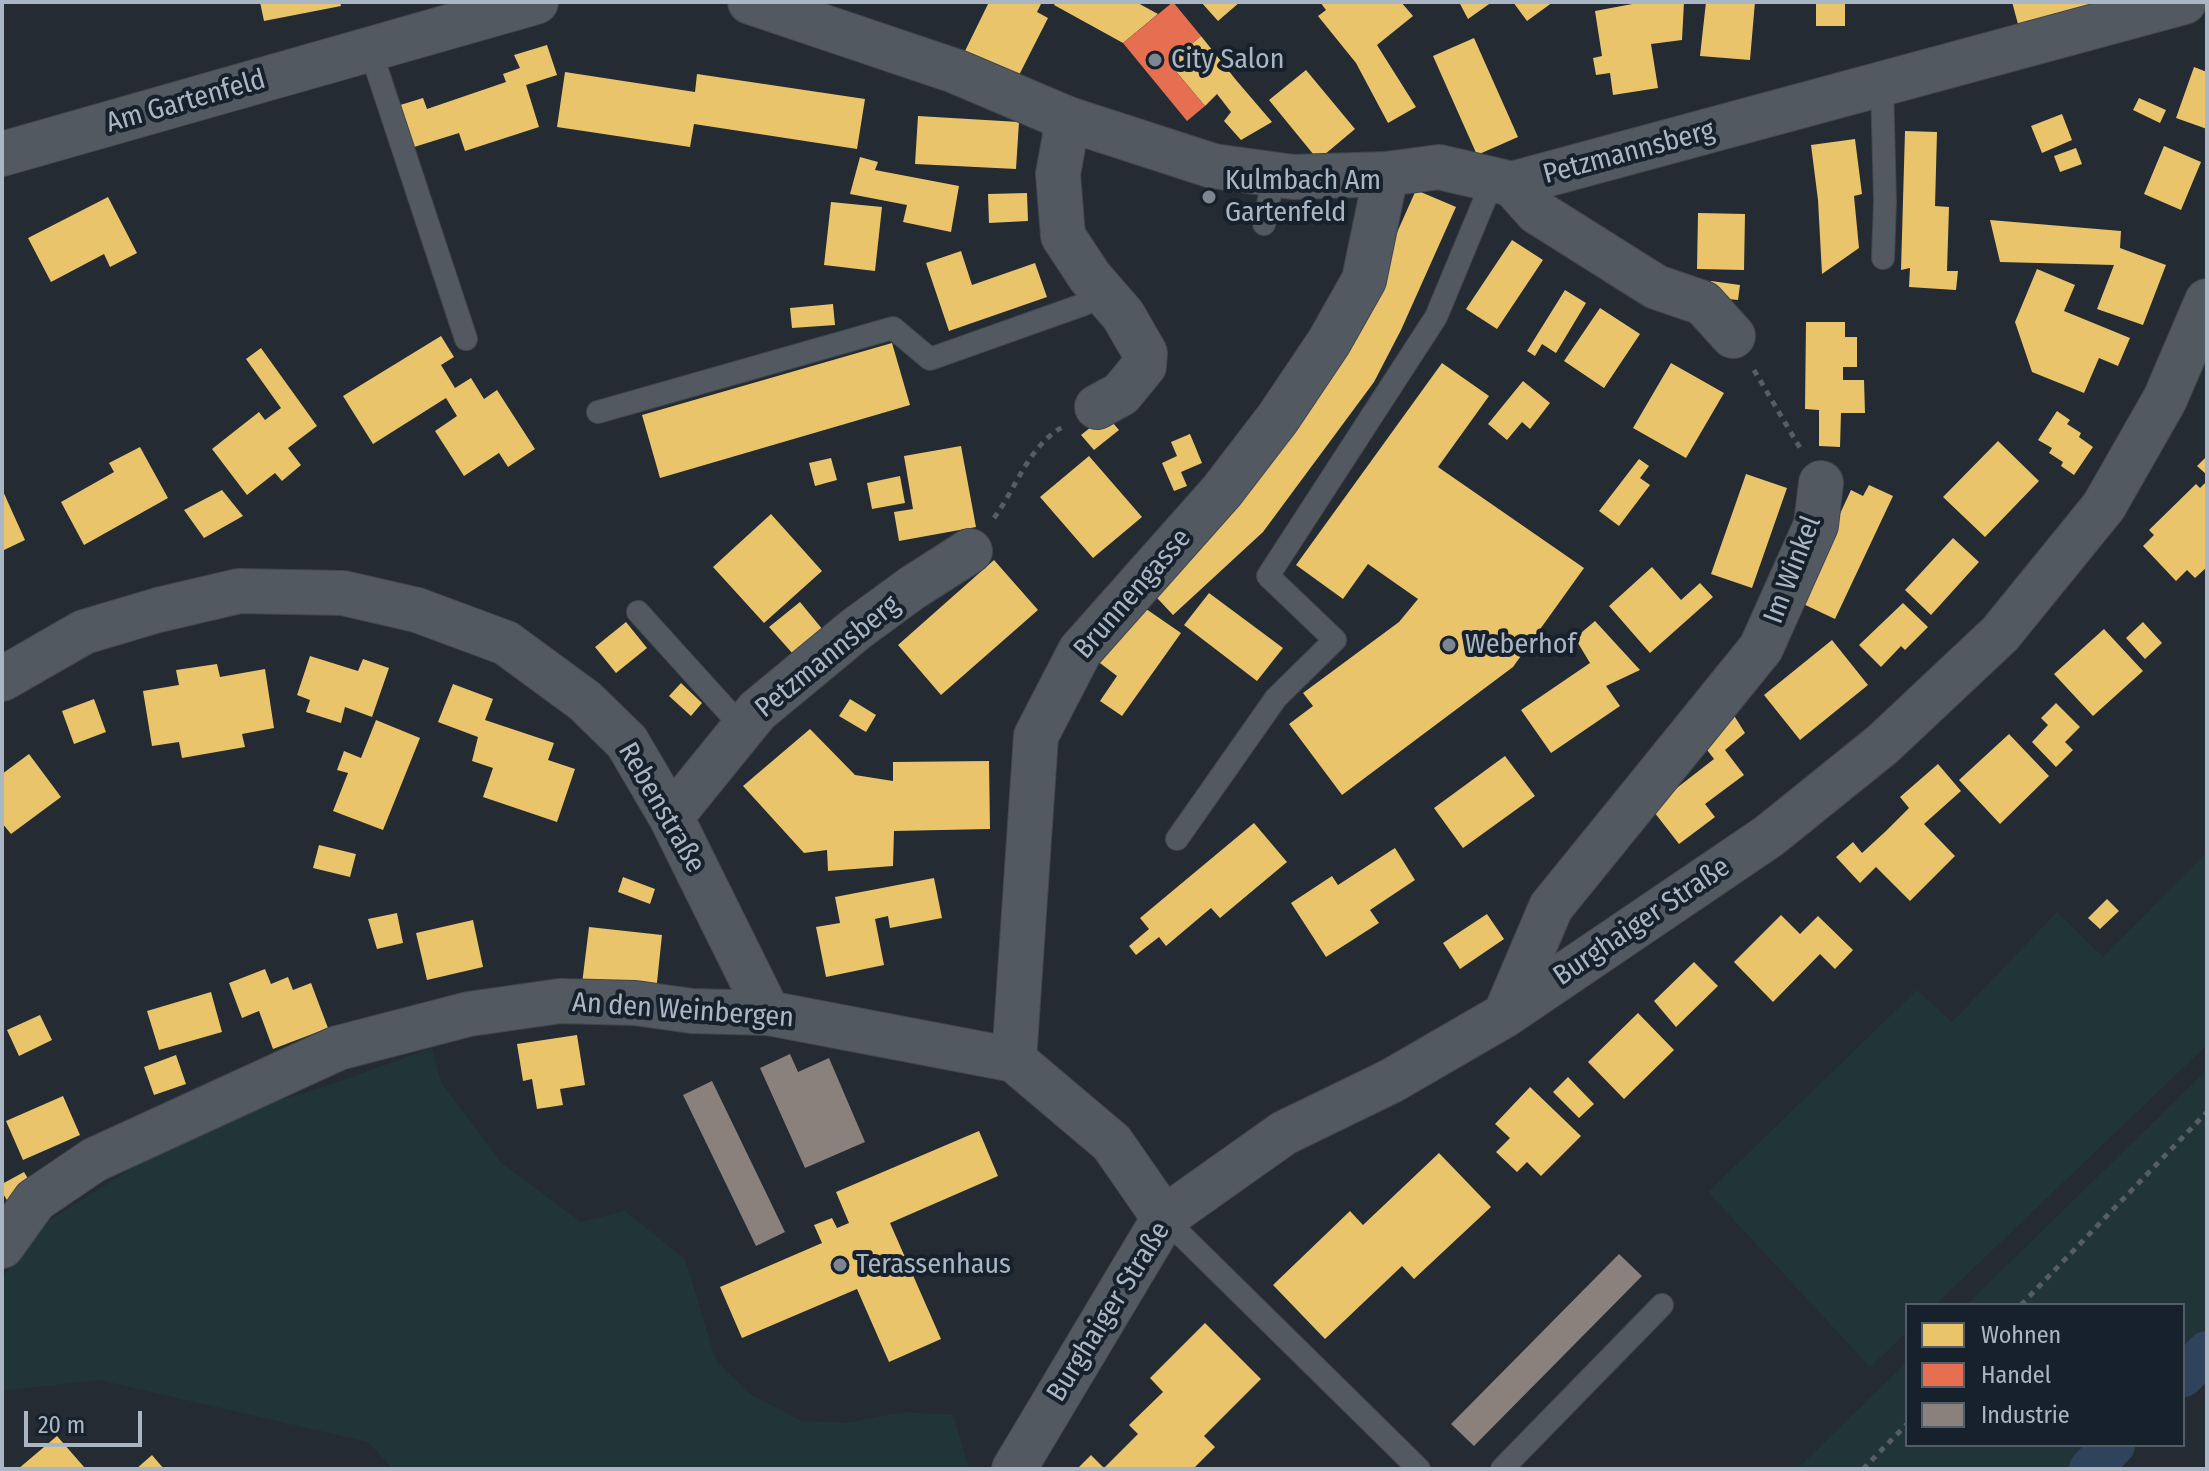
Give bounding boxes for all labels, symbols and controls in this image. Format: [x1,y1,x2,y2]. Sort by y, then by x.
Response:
place label: City Salon [1171,43,1284,77]
marker: City Salon [1146,51,1164,69]
street label: Am Gartenfeld [103,63,269,141]
street label: Petzmannsberg [1540,114,1718,192]
place label: Kulmbach Am Gartenfeld [1225,164,1381,230]
marker: Kulmbach Am Gartenfeld [1200,188,1218,206]
street label: Im Winkel [1757,512,1829,628]
street label: Brunnengasse [1067,522,1199,666]
street label: Petzmannsberg [749,589,907,725]
place label: Weberhof [1465,628,1576,662]
marker: Weberhof [1440,636,1458,654]
street label: Rebenstraße [610,737,712,879]
street label: Burghaiger Straße [1547,851,1737,993]
street label: An den Weinbergen [571,986,795,1036]
street label: Burghaiger Straße [1040,1216,1178,1408]
place label: Terassenhaus [856,1248,1011,1282]
marker: Terassenhaus [831,1256,849,1274]
legend [1905,1303,2185,1447]
text: Wohnen [1981,1321,2061,1349]
text: Handel [1981,1361,2051,1389]
scale bar [28,1395,146,1445]
text: Industrie [1981,1401,2070,1429]
text: 20 m [38,1411,85,1439]

